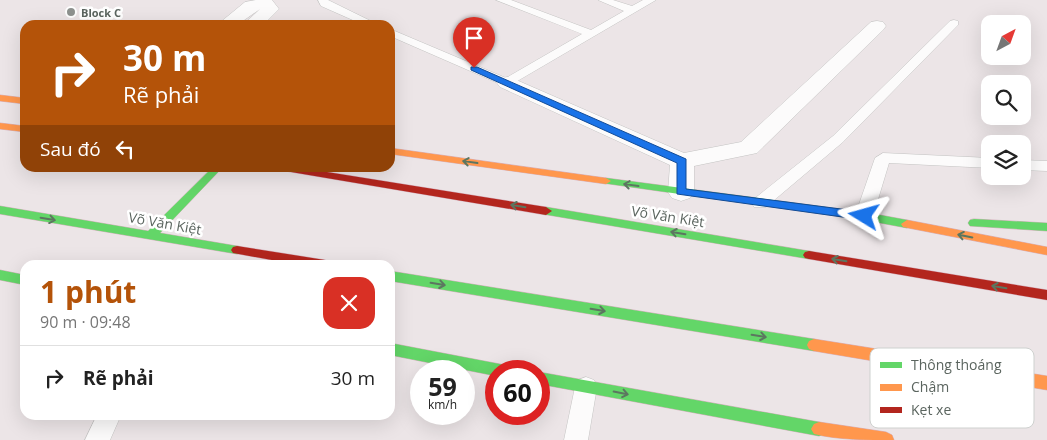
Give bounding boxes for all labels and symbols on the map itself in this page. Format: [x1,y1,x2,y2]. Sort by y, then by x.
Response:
place label: Block C [81,5,121,20]
marker: Block C [65,6,77,18]
north arrow [981,15,1031,65]
pin [453,17,495,68]
one-way arrow [463,157,479,167]
one-way arrow [624,180,640,190]
position arrow [837,189,889,241]
one-way arrow [510,201,526,211]
street label: Võ Văn Kiệt [630,201,706,231]
street label: Võ Văn Kiệt [127,207,203,239]
one-way arrow [40,214,56,224]
one-way arrow [671,228,687,238]
one-way arrow [957,230,973,240]
one-way arrow [831,255,847,265]
one-way arrow [430,279,446,289]
one-way arrow [991,281,1007,291]
one-way arrow [590,305,606,315]
one-way arrow [750,331,766,341]
legend [870,348,1034,428]
text: Thông thoáng [911,355,1002,374]
speed limit sign: 60 [485,360,550,425]
text: Chậm [911,377,949,396]
one-way arrow [613,389,629,399]
text: Kẹt xe [911,400,951,419]

